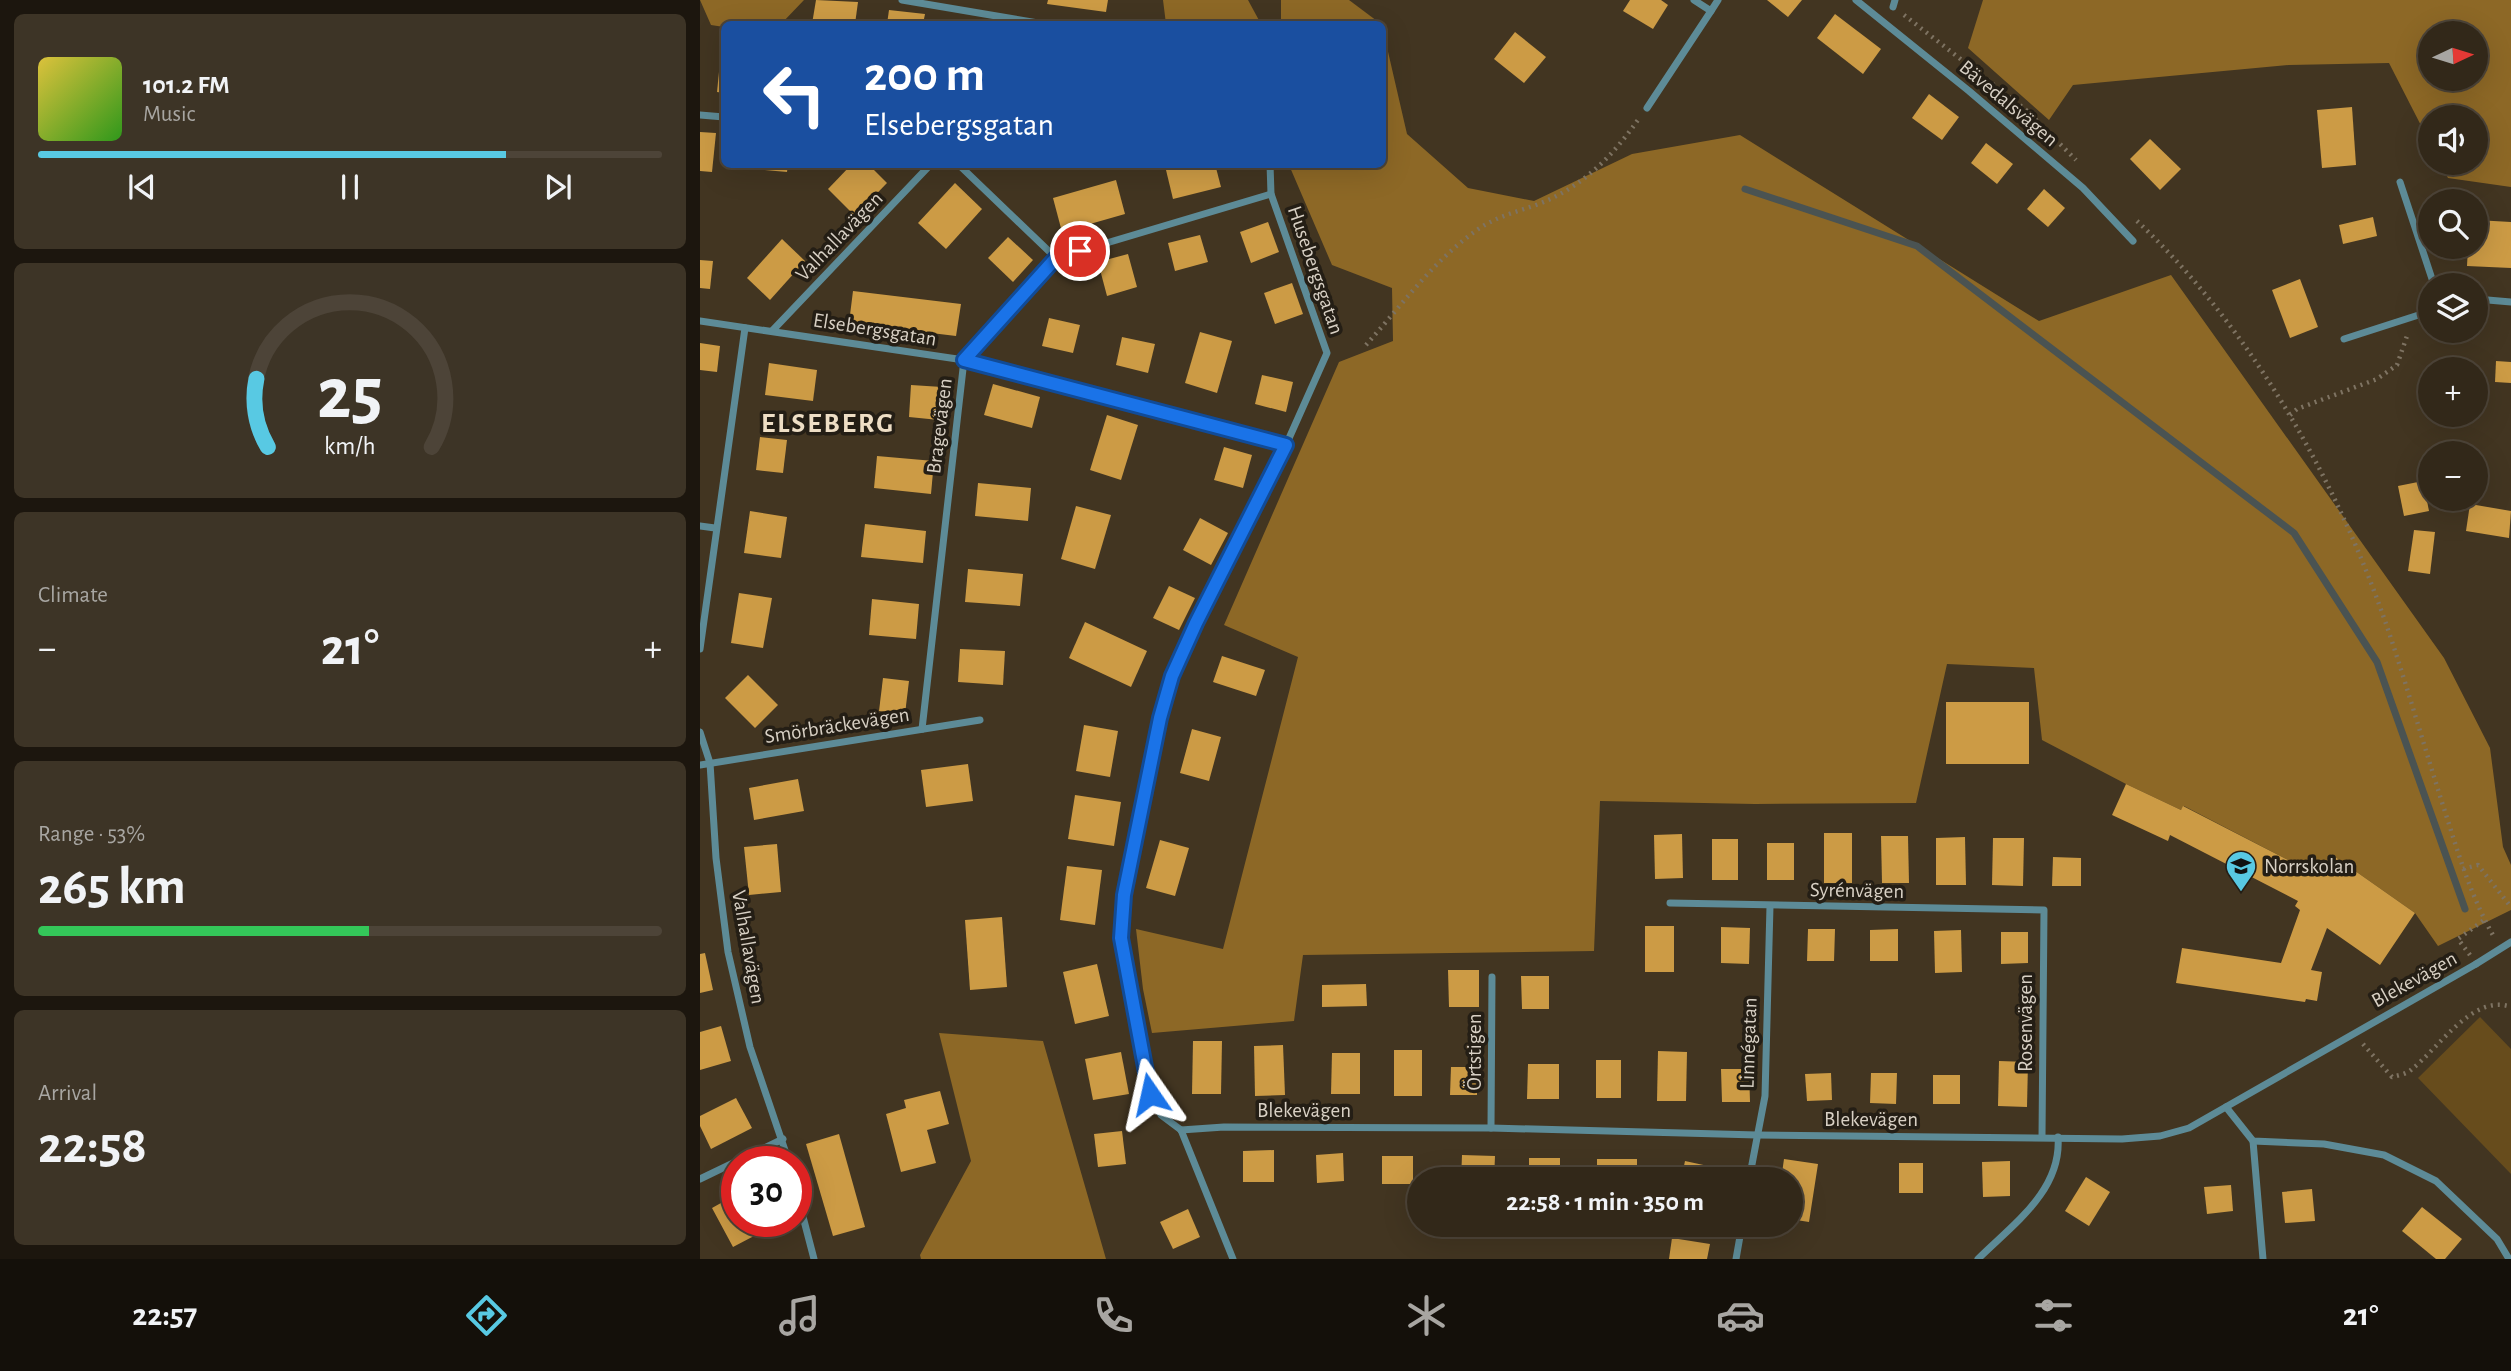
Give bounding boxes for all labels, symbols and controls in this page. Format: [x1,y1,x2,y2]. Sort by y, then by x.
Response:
north arrow [2418,21,2488,91]
map controls [2418,21,2488,511]
icon: left [749,49,840,140]
text: 200 m [864,51,985,100]
street label: Bävedalsvägen [1955,56,2062,150]
text: 101.2 FM [143,72,230,98]
text: Music [143,103,195,126]
button: sound [2418,105,2488,175]
text: Elsebergsgatan [864,109,1054,141]
icon: previous [123,168,161,206]
icon: pause [331,168,369,206]
icon: next [539,168,577,206]
street label: Valhallavägen [792,188,887,285]
button: search [2418,189,2488,259]
street label: Husebergsgatan [1284,203,1347,337]
pin [1050,221,1110,281]
icon: arrive [1061,232,1099,270]
button: layers [2418,273,2488,343]
street label: Elsebergsgatan [812,309,938,350]
button: + [2418,357,2488,427]
text: 25 [317,359,383,432]
street label: Bragevägen [923,377,956,475]
district label: ELSEBERG [761,410,895,438]
text: km/h [324,433,376,458]
button: − [2418,441,2488,511]
text: Climate [38,584,108,607]
text: 21° [321,622,379,674]
text: − [38,630,56,668]
text: + [644,630,662,668]
street label: Smörbräckevägen [763,704,911,747]
text: Range · 53% [38,823,145,846]
school or university icon: Norrskolan [2224,849,2258,893]
place label: Norrskolan [2264,856,2354,877]
text: 265 km [38,861,186,913]
street label: Syrénvägen [1810,879,1904,902]
street label: Valhallavägen [728,889,769,1006]
street label: Blekevägen [2368,947,2460,1011]
street label: Rosenvägen [2015,974,2036,1072]
street label: Linnégatan [1736,997,1761,1089]
street label: Örtstigen [1463,1013,1485,1091]
position arrow [1113,1057,1187,1131]
text: Arrival [38,1082,97,1105]
street label: Blekevägen [1257,1100,1351,1121]
street label: Blekevägen [1824,1109,1918,1130]
text: 22:58 [38,1120,147,1172]
speed limit sign: 30 [721,1146,812,1237]
text: 22:58 · 1 min · 350 m [1506,1189,1704,1215]
icon: directions [462,1291,511,1340]
icon: music [775,1291,824,1340]
icon: phone [1089,1291,1138,1340]
icon: climate [1402,1291,1451,1340]
icon: car [1716,1291,1765,1340]
icon: filters [2029,1291,2078,1340]
text: 22:57 [132,1299,197,1331]
text: 21° [2343,1299,2379,1331]

